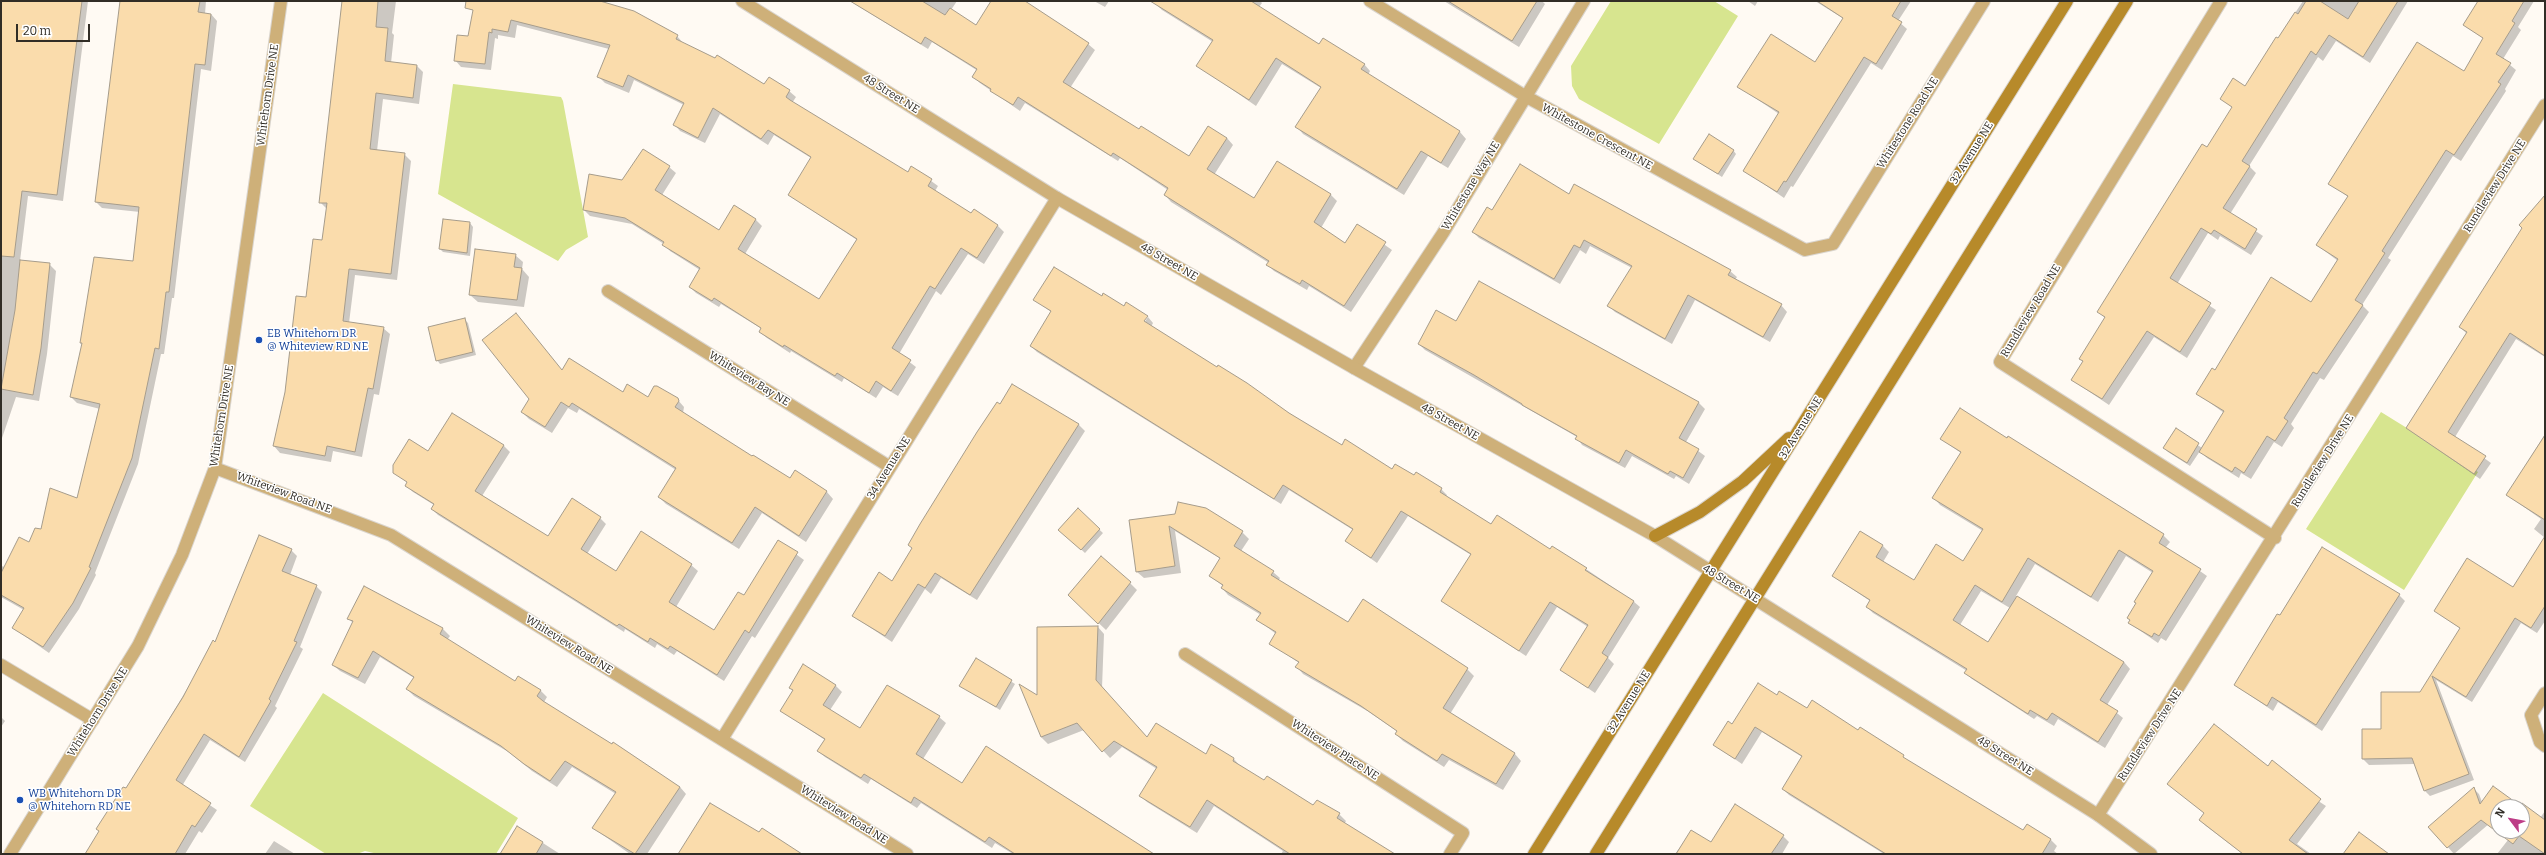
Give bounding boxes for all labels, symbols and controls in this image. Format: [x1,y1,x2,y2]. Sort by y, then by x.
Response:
scale bar [18,16,92,42]
text: 20 m [23,24,51,38]
street label: Whitehorn Drive NE [254,43,282,147]
street label: 48 Street NE [860,71,922,117]
street label: Whitestone Road NE [1874,75,1942,171]
street label: Whitestone Crescent NE [1539,101,1655,173]
street label: 32 Avenue NE [1948,119,1996,187]
street label: Rundleview Drive NE [2461,137,2529,235]
street label: Whitestone Way NE [1439,139,1503,233]
street label: 48 Street NE [1138,240,1200,284]
street label: Rundleview Road NE [1998,262,2064,360]
place label: EB Whitehorn DR @ Whiteview RD NE [267,327,368,353]
marker: EB Whitehorn DR @ Whiteview RD NE [254,335,264,345]
street label: Whiteview Bay NE [706,349,792,409]
street label: Whitehorn Drive NE [207,364,237,468]
street label: 32 Avenue NE [1777,394,1825,462]
street label: 48 Street NE [1419,401,1481,443]
street label: Rundleview Drive NE [2289,412,2357,510]
street label: 34 Avenue NE [865,434,913,502]
street label: Whiteview Road NE [235,470,333,516]
street label: 48 Street NE [1700,562,1762,606]
street label: Whiteview Road NE [523,613,615,677]
street label: Whitehorn Drive NE [65,665,131,759]
street label: 32 Avenue NE [1605,668,1653,736]
street label: Rundleview Drive NE [2115,687,2185,783]
street label: Whiteview Place NE [1289,717,1381,783]
street label: 48 Street NE [1974,733,2036,779]
street label: Whiteview Road NE [798,783,890,847]
place label: WB Whitehorn DR @ Whitehorn RD NE [28,787,131,813]
marker: WB Whitehorn DR @ Whitehorn RD NE [15,795,25,805]
north arrow [2490,799,2530,839]
text: N [2492,806,2508,820]

